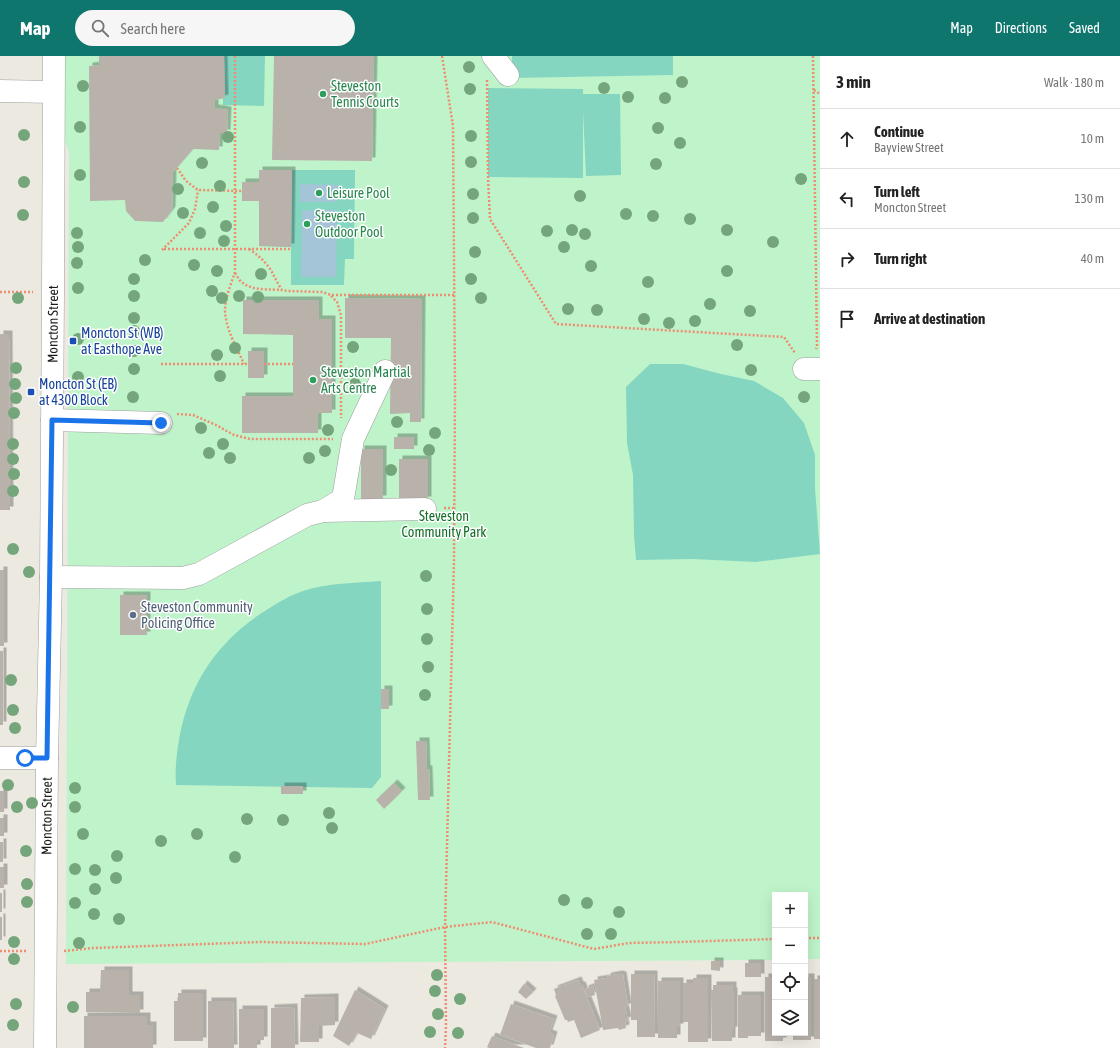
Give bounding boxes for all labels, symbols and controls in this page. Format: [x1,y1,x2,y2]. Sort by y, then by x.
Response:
search box [75,10,355,46]
text: Map [20,17,51,39]
icon: search [89,17,111,39]
text: Search here [121,20,185,37]
text: Map [950,20,973,36]
text: Directions [995,20,1047,36]
text: Saved [1069,20,1100,36]
text: 3 min [836,72,871,92]
text: Walk · 180 m [1044,75,1104,90]
place label: Steveston Tennis Courts [331,78,399,110]
marker: Steveston Tennis Courts [318,89,328,99]
text: Continue [874,123,924,140]
icon: ahead [836,128,858,150]
text: 10 m [1081,131,1104,146]
text: Bayview Street [874,140,944,155]
text: Turn left [874,183,920,200]
place label: Leisure Pool [327,185,390,201]
marker: Leisure Pool [314,188,324,198]
icon: left [836,188,858,210]
text: 130 m [1075,191,1104,206]
text: Moncton Street [874,200,946,215]
place label: Steveston Outdoor Pool [315,208,384,240]
marker: Steveston Outdoor Pool [302,219,312,229]
icon: right [836,248,858,270]
text: Turn right [874,250,927,267]
text: 40 m [1081,251,1104,266]
street label: Moncton Street [45,285,61,363]
icon: arrive [836,308,858,330]
text: Arrive at destination [874,310,985,327]
place label: Moncton St (WB) at Easthope Ave [81,325,163,357]
marker: Moncton St (WB) at Easthope Ave [68,336,78,346]
place label: Steveston Martial Arts Centre [321,364,411,396]
marker: Steveston Martial Arts Centre [308,375,318,385]
place label: Moncton St (EB) at 4300 Block [39,376,117,408]
marker: Moncton St (EB) at 4300 Block [26,387,36,397]
route end [152,414,170,432]
park label: Steveston Community Park [402,508,486,540]
place label: Steveston Community Policing Office [141,599,253,631]
marker: Steveston Community Policing Office [128,610,138,620]
route start [16,749,34,767]
street label: Moncton Street [38,777,55,855]
map controls [772,892,808,1036]
button: + [772,892,808,928]
button: − [772,928,808,964]
button: locate [772,964,808,1000]
button: layers [772,1000,808,1036]

